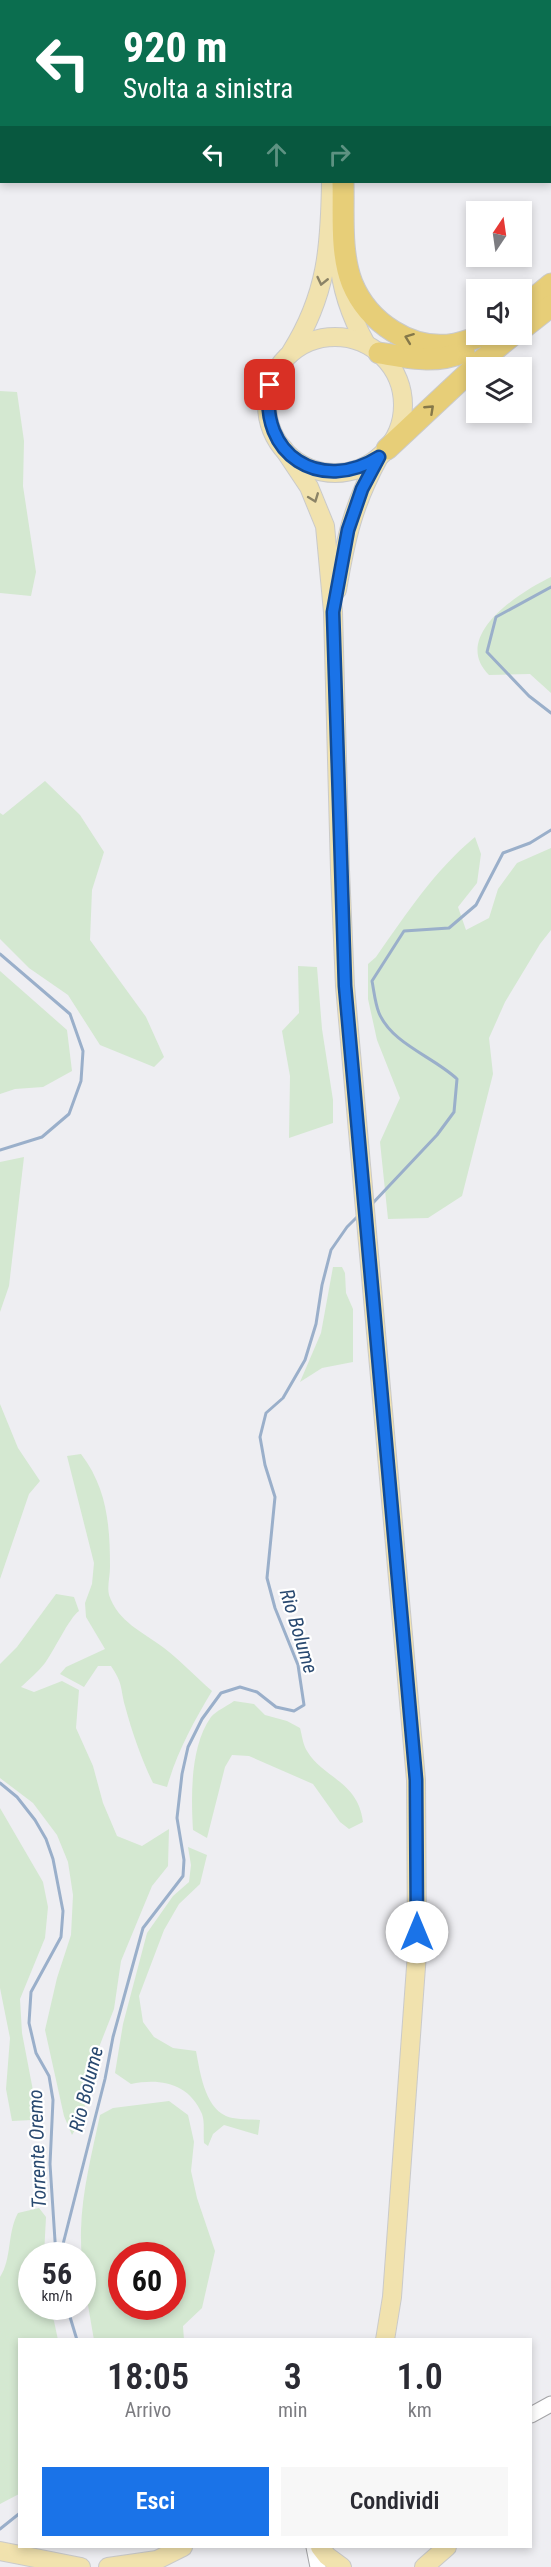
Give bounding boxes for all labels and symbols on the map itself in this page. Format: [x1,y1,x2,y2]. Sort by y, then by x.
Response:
north arrow [466,201,532,267]
one-way arrow [316,276,329,286]
one-way arrow [404,333,415,345]
pin [244,359,295,410]
one-way arrow [423,405,433,416]
one-way arrow [307,492,319,503]
water label: Rio Bolume [275,1586,323,1676]
position arrow [385,1900,449,1964]
water label: Rio Bolume [64,2044,108,2134]
water label: Torrente Oremo [23,2089,51,2209]
speed limit sign: 60 [108,2242,186,2320]

